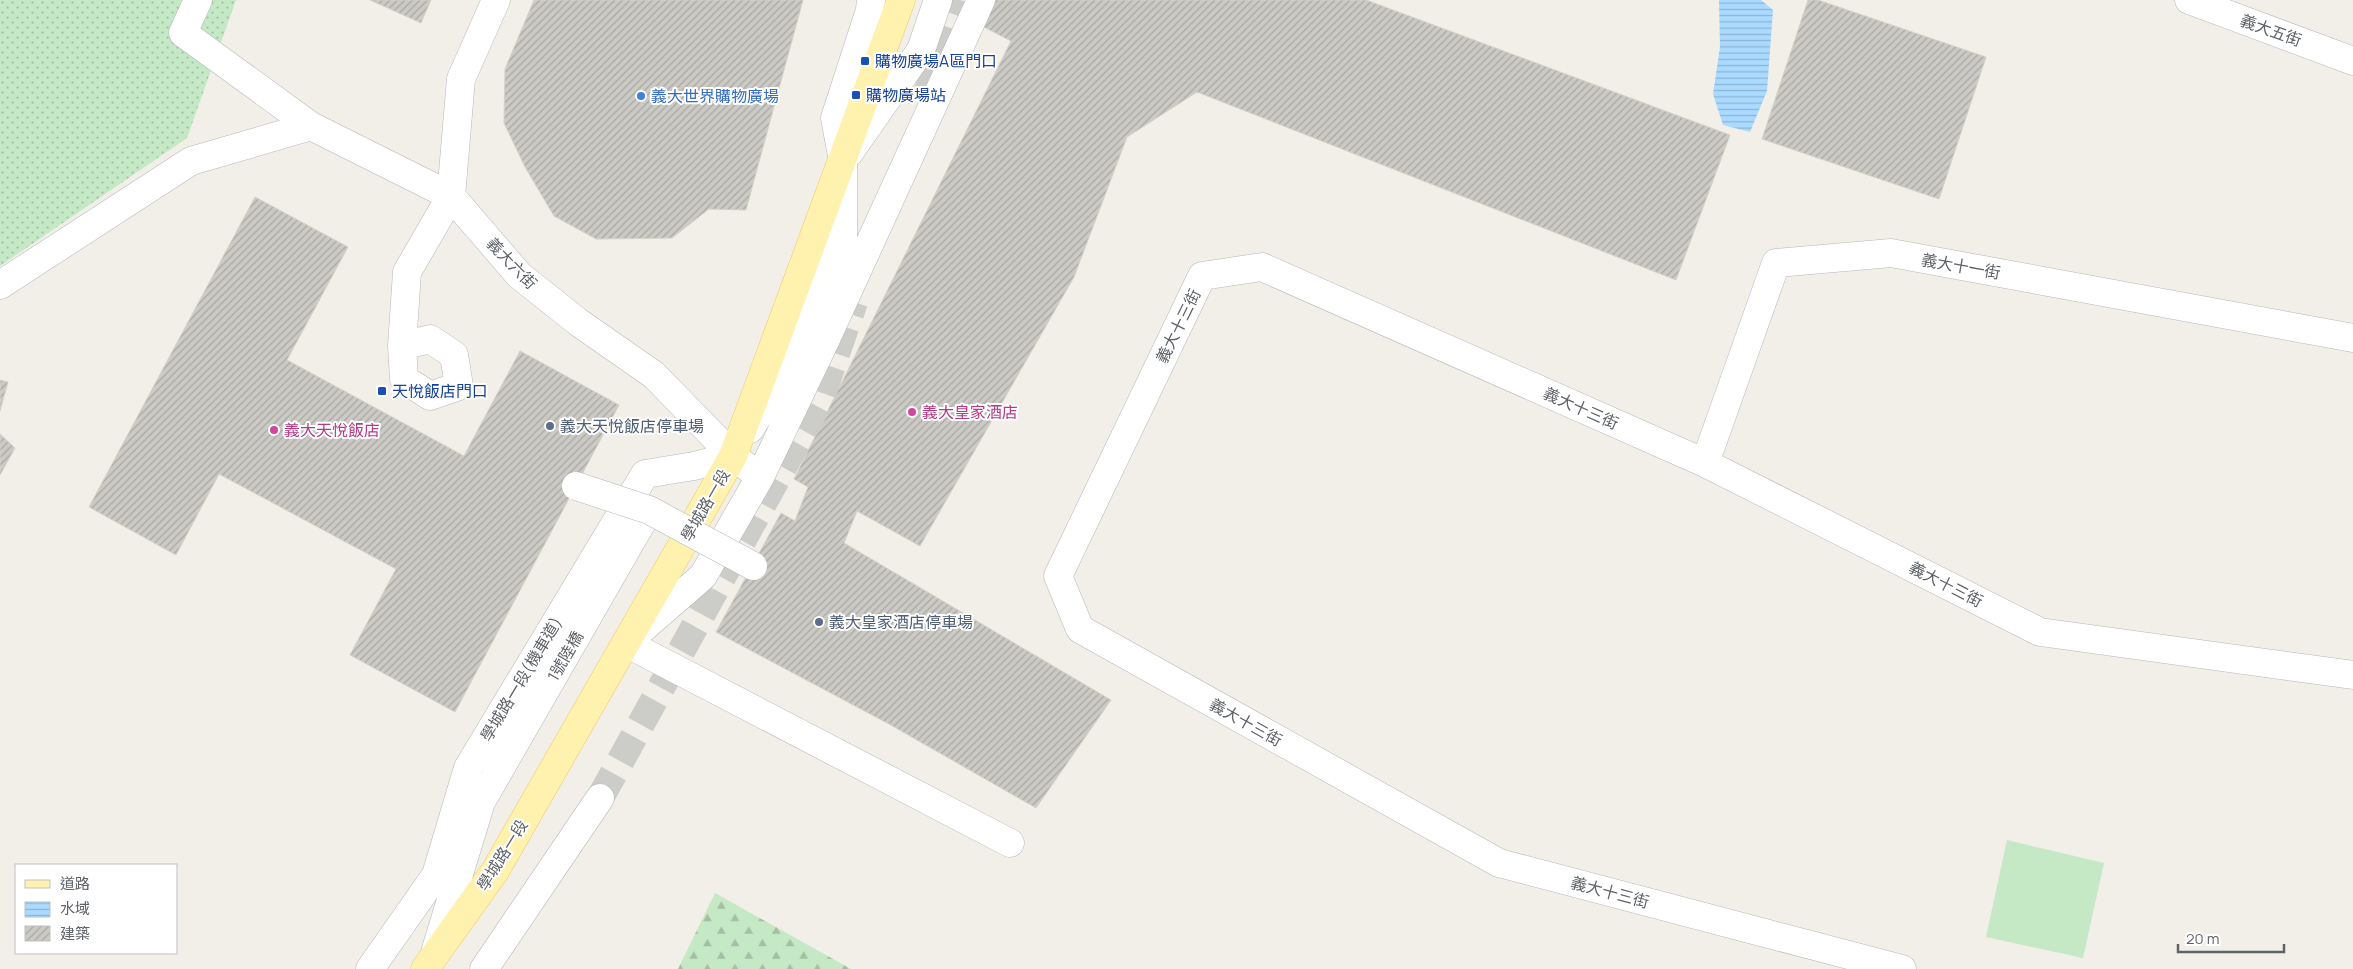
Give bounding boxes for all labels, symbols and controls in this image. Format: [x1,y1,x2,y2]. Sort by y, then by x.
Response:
street label: 義大五街 [2237,9,2305,51]
place label: 購物廣場A區門口 [875,50,997,72]
marker: 購物廣場A區門口 [859,55,871,67]
place label: 購物廣場站 [866,84,946,106]
place label: 義大世界購物廣場 [651,85,779,107]
marker: 購物廣場站 [850,89,862,101]
marker: 義大世界購物廣場 [635,90,647,102]
street label: 義大六街 [482,232,542,294]
street label: 義大十一街 [1920,248,2002,284]
street label: 義大十三街 [1151,285,1205,367]
place label: 天悅飯店門口 [392,380,488,402]
street label: 義大十三街 [1540,382,1622,434]
marker: 天悅飯店門口 [376,385,388,397]
place label: 義大皇家酒店 [922,401,1018,423]
marker: 義大皇家酒店 [906,406,918,418]
place label: 義大天悅飯店停車場 [560,415,704,437]
place label: 義大天悅飯店 [284,419,380,441]
marker: 義大天悅飯店停車場 [544,420,556,432]
marker: 義大天悅飯店 [268,424,280,436]
street label: 學城路一段 [675,465,735,545]
street label: 義大十三街 [1905,556,1987,612]
place label: 義大皇家酒店停車場 [829,611,973,633]
street label: 學城路一段(機車道) [475,613,567,745]
marker: 義大皇家酒店停車場 [813,616,825,628]
street label: 1號陸橋 [542,627,588,685]
street label: 義大十三街 [1206,693,1286,751]
street label: 學城路一段 [471,815,533,895]
legend [15,864,178,954]
street label: 義大十三街 [1569,871,1651,913]
text: 道路 [60,873,90,894]
text: 水域 [60,898,90,919]
scale bar [2178,922,2284,954]
text: 建築 [60,923,90,944]
text: 20 m [2186,928,2219,949]

